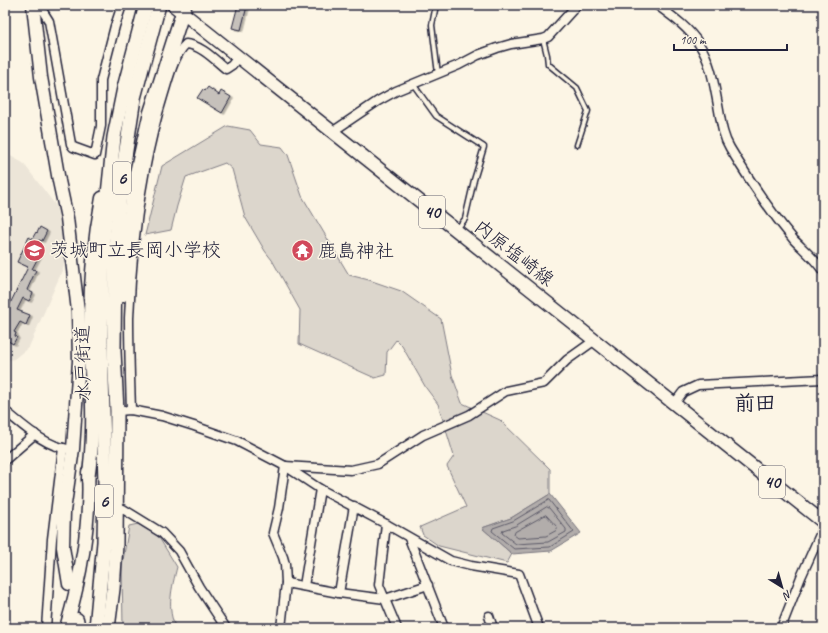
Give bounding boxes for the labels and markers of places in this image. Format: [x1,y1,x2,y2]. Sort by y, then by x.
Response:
school or university icon: 茨城町立長岡小学校 [21,237,47,263]
place label: 茨城町立長岡小学校 [50,238,221,262]
temple icon: 鹿島神社 [289,238,315,264]
place label: 鹿島神社 [318,239,394,263]

